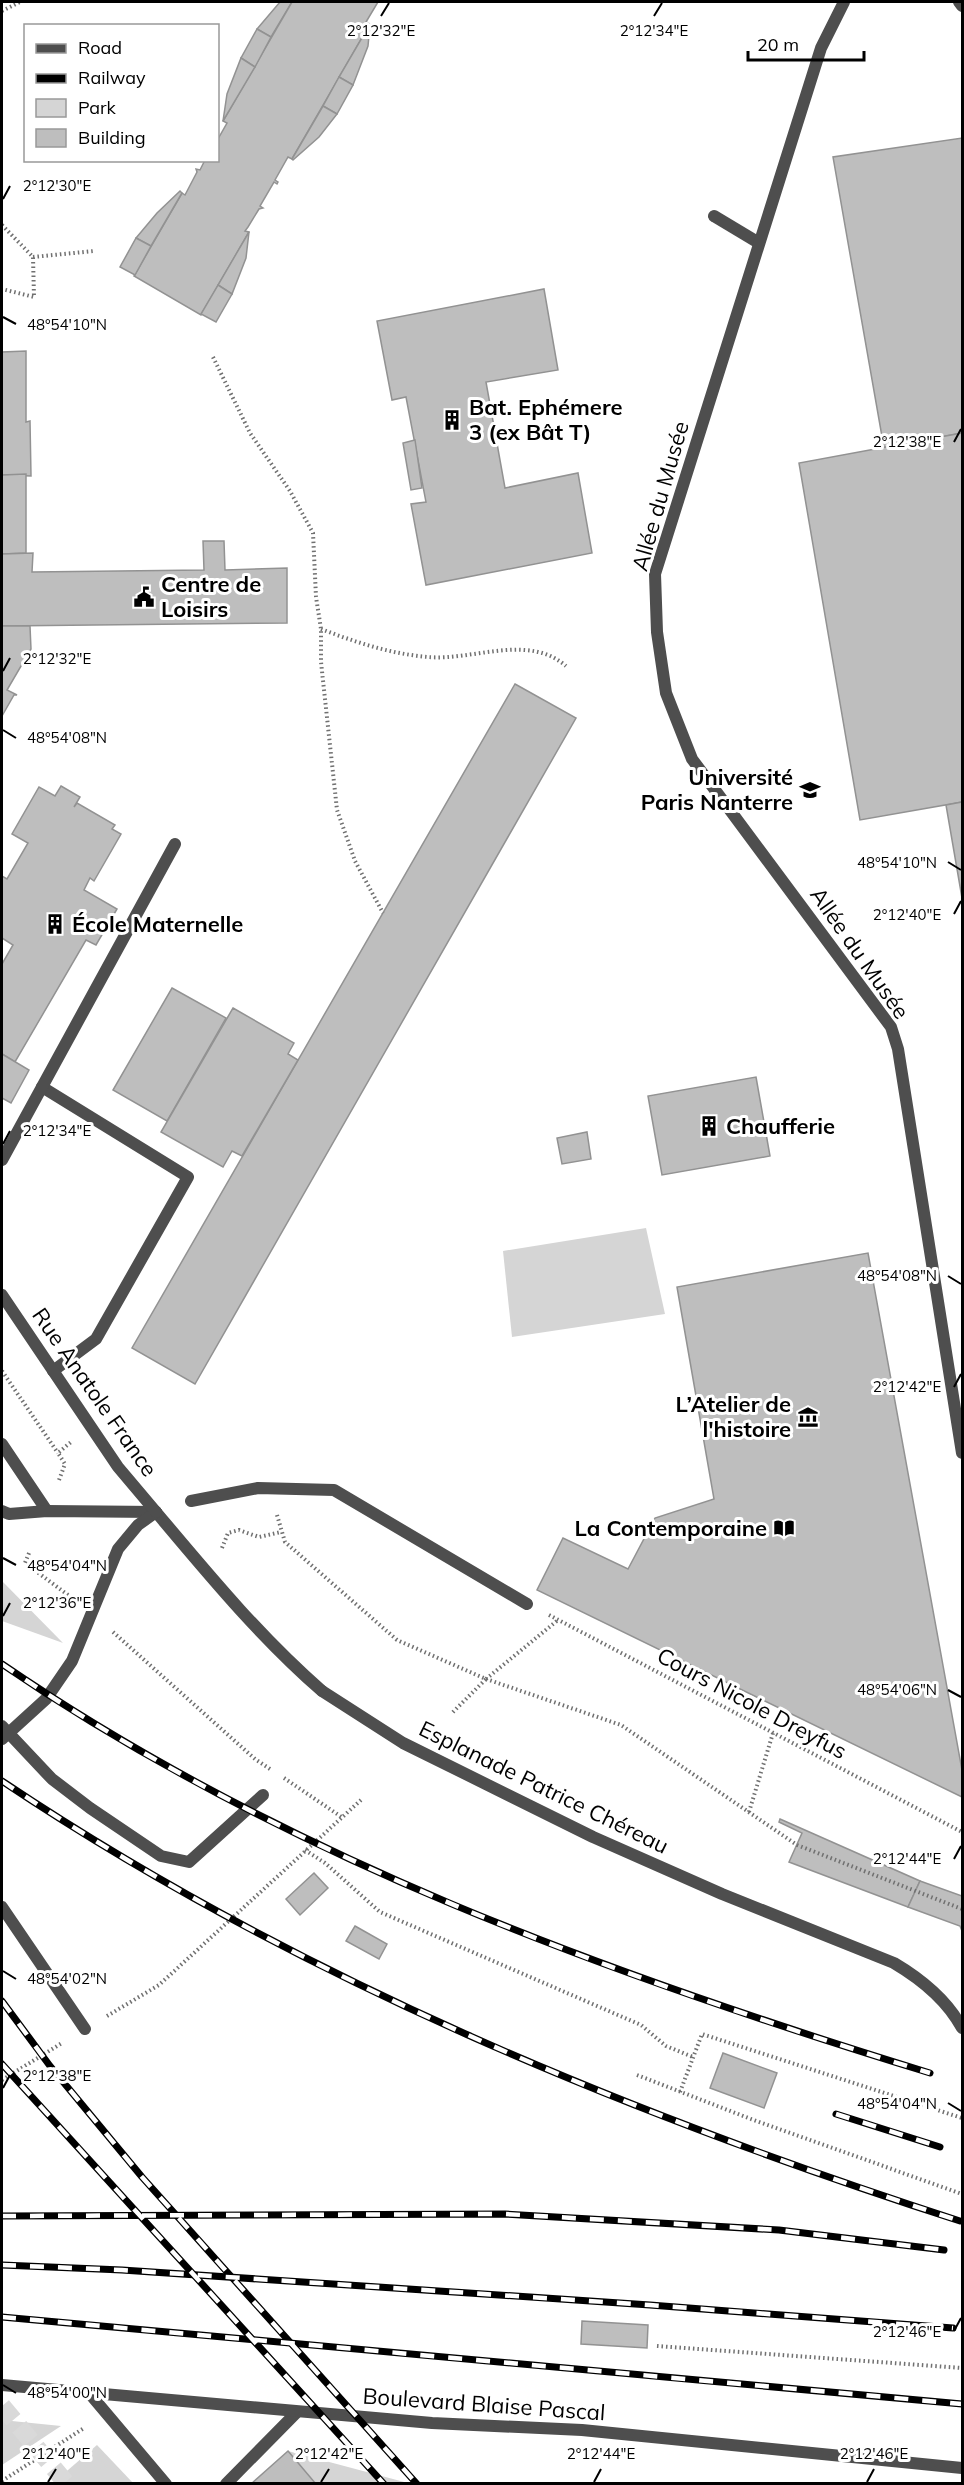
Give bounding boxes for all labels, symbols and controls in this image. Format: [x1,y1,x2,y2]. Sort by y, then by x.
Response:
text: 2°12'32"E [347,21,415,40]
text: 2°12'34"E [620,21,688,40]
legend [24,24,219,162]
scale bar [748,24,864,62]
text: 20 m [757,33,799,56]
text: Road [78,36,122,59]
text: Railway [78,66,146,89]
text: Park [78,96,117,119]
text: Building [78,126,146,149]
text: 2°12'30"E [23,176,91,195]
text: 48°54'10"N [27,315,107,334]
place label: Bat. Ephémere 3 (ex Bât T) [469,393,622,446]
building icon: Bat. Ephémere 3 (ex Bât T) [440,408,464,432]
street label: Allée du Musée [625,418,695,574]
text: 2°12'38"E [873,432,941,451]
place label: Centre de Loisirs [161,570,261,623]
public building icon: Centre de Loisirs [132,585,156,609]
text: 2°12'32"E [23,649,91,668]
text: 48°54'08"N [27,728,107,747]
place label: Université Paris Nanterre [641,763,793,816]
school or university icon: Université Paris Nanterre [798,778,822,802]
text: 48°54'10"N [857,853,937,872]
street label: Allée du Musée [804,882,916,1024]
text: 2°12'40"E [873,905,941,924]
place label: École Maternelle [72,910,243,938]
building icon: École Maternelle [43,912,67,936]
place label: Chaufferie [726,1112,835,1140]
building icon: Chaufferie [697,1114,721,1138]
text: 2°12'34"E [23,1121,91,1140]
text: 48°54'08"N [857,1266,937,1285]
street label: Rue Anatole France [26,1302,164,1482]
text: 2°12'42"E [873,1377,941,1396]
place label: L’Atelier de l'histoire [676,1390,791,1443]
museum icon: L’Atelier de l'histoire [796,1405,820,1429]
place label: La Contemporaine [574,1514,767,1542]
library icon: La Contemporaine [772,1516,796,1540]
text: 48°54'04"N [27,1556,107,1575]
text: 2°12'36"E [23,1593,91,1612]
street label: Cours Nicole Dreyfus [652,1641,852,1765]
text: 48°54'06"N [857,1680,937,1699]
street label: Esplanade Patrice Chéreau [415,1714,673,1860]
text: 2°12'44"E [873,1849,941,1868]
text: 48°54'02"N [27,1969,107,1988]
text: 2°12'38"E [23,2066,91,2085]
text: 48°54'04"N [857,2094,937,2113]
text: 2°12'46"E [873,2322,941,2341]
street label: Boulevard Blaise Pascal [362,2382,606,2426]
text: 48°54'00"N [27,2383,107,2402]
text: 2°12'40"E [22,2444,90,2463]
text: 2°12'42"E [295,2444,363,2463]
text: 2°12'44"E [567,2444,635,2463]
text: 2°12'46"E [840,2444,908,2463]

